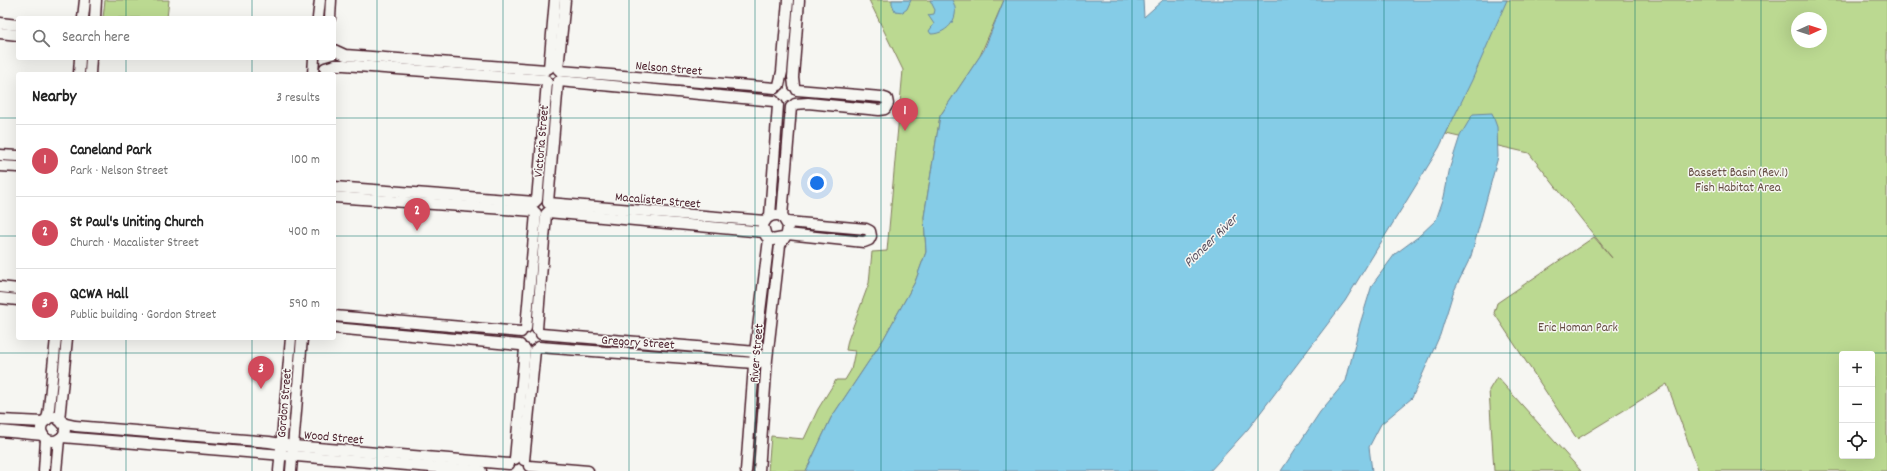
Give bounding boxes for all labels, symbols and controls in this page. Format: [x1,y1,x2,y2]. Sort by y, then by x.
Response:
north arrow [1791,12,1827,48]
search box [16,16,336,60]
icon: search [30,27,52,49]
text: Search here [62,27,130,49]
street label: Nelson Street [635,57,703,82]
text: Nearby [32,86,76,110]
text: 3 results [276,89,320,108]
pin: 1 [892,98,918,131]
street label: Victoria Street [530,104,555,178]
text: Caneland Park [70,140,152,162]
text: 1 [44,151,46,170]
text: 100 m [291,151,320,170]
text: Park · Nelson Street [70,162,168,181]
park label: Bassett Basin (Rev.1) Fish Habitat Area [1688,164,1788,198]
your location [807,173,827,193]
street label: Macalister Street [614,188,702,215]
pin: 2 [404,198,430,231]
water label: Pioneer River [1180,209,1244,273]
text: St Paul's Uniting Church [70,212,204,234]
text: 2 [42,223,48,242]
text: 400 m [289,223,320,242]
text: Church · Macalister Street [70,234,199,253]
text: QCWA Hall [70,284,128,306]
text: 3 [42,295,48,314]
text: 590 m [289,295,320,314]
text: Public building · Gordon Street [70,306,216,325]
park label: Eric Homan Park [1538,319,1618,338]
street label: River Street [745,323,770,384]
street label: Gregory Street [601,331,675,356]
map controls [1839,351,1875,459]
button: + [1839,351,1875,387]
pin: 3 [248,356,274,389]
street label: Gordon Street [273,368,298,439]
button: − [1839,387,1875,423]
button: locate [1839,423,1875,459]
street label: Wood Street [303,426,365,451]

